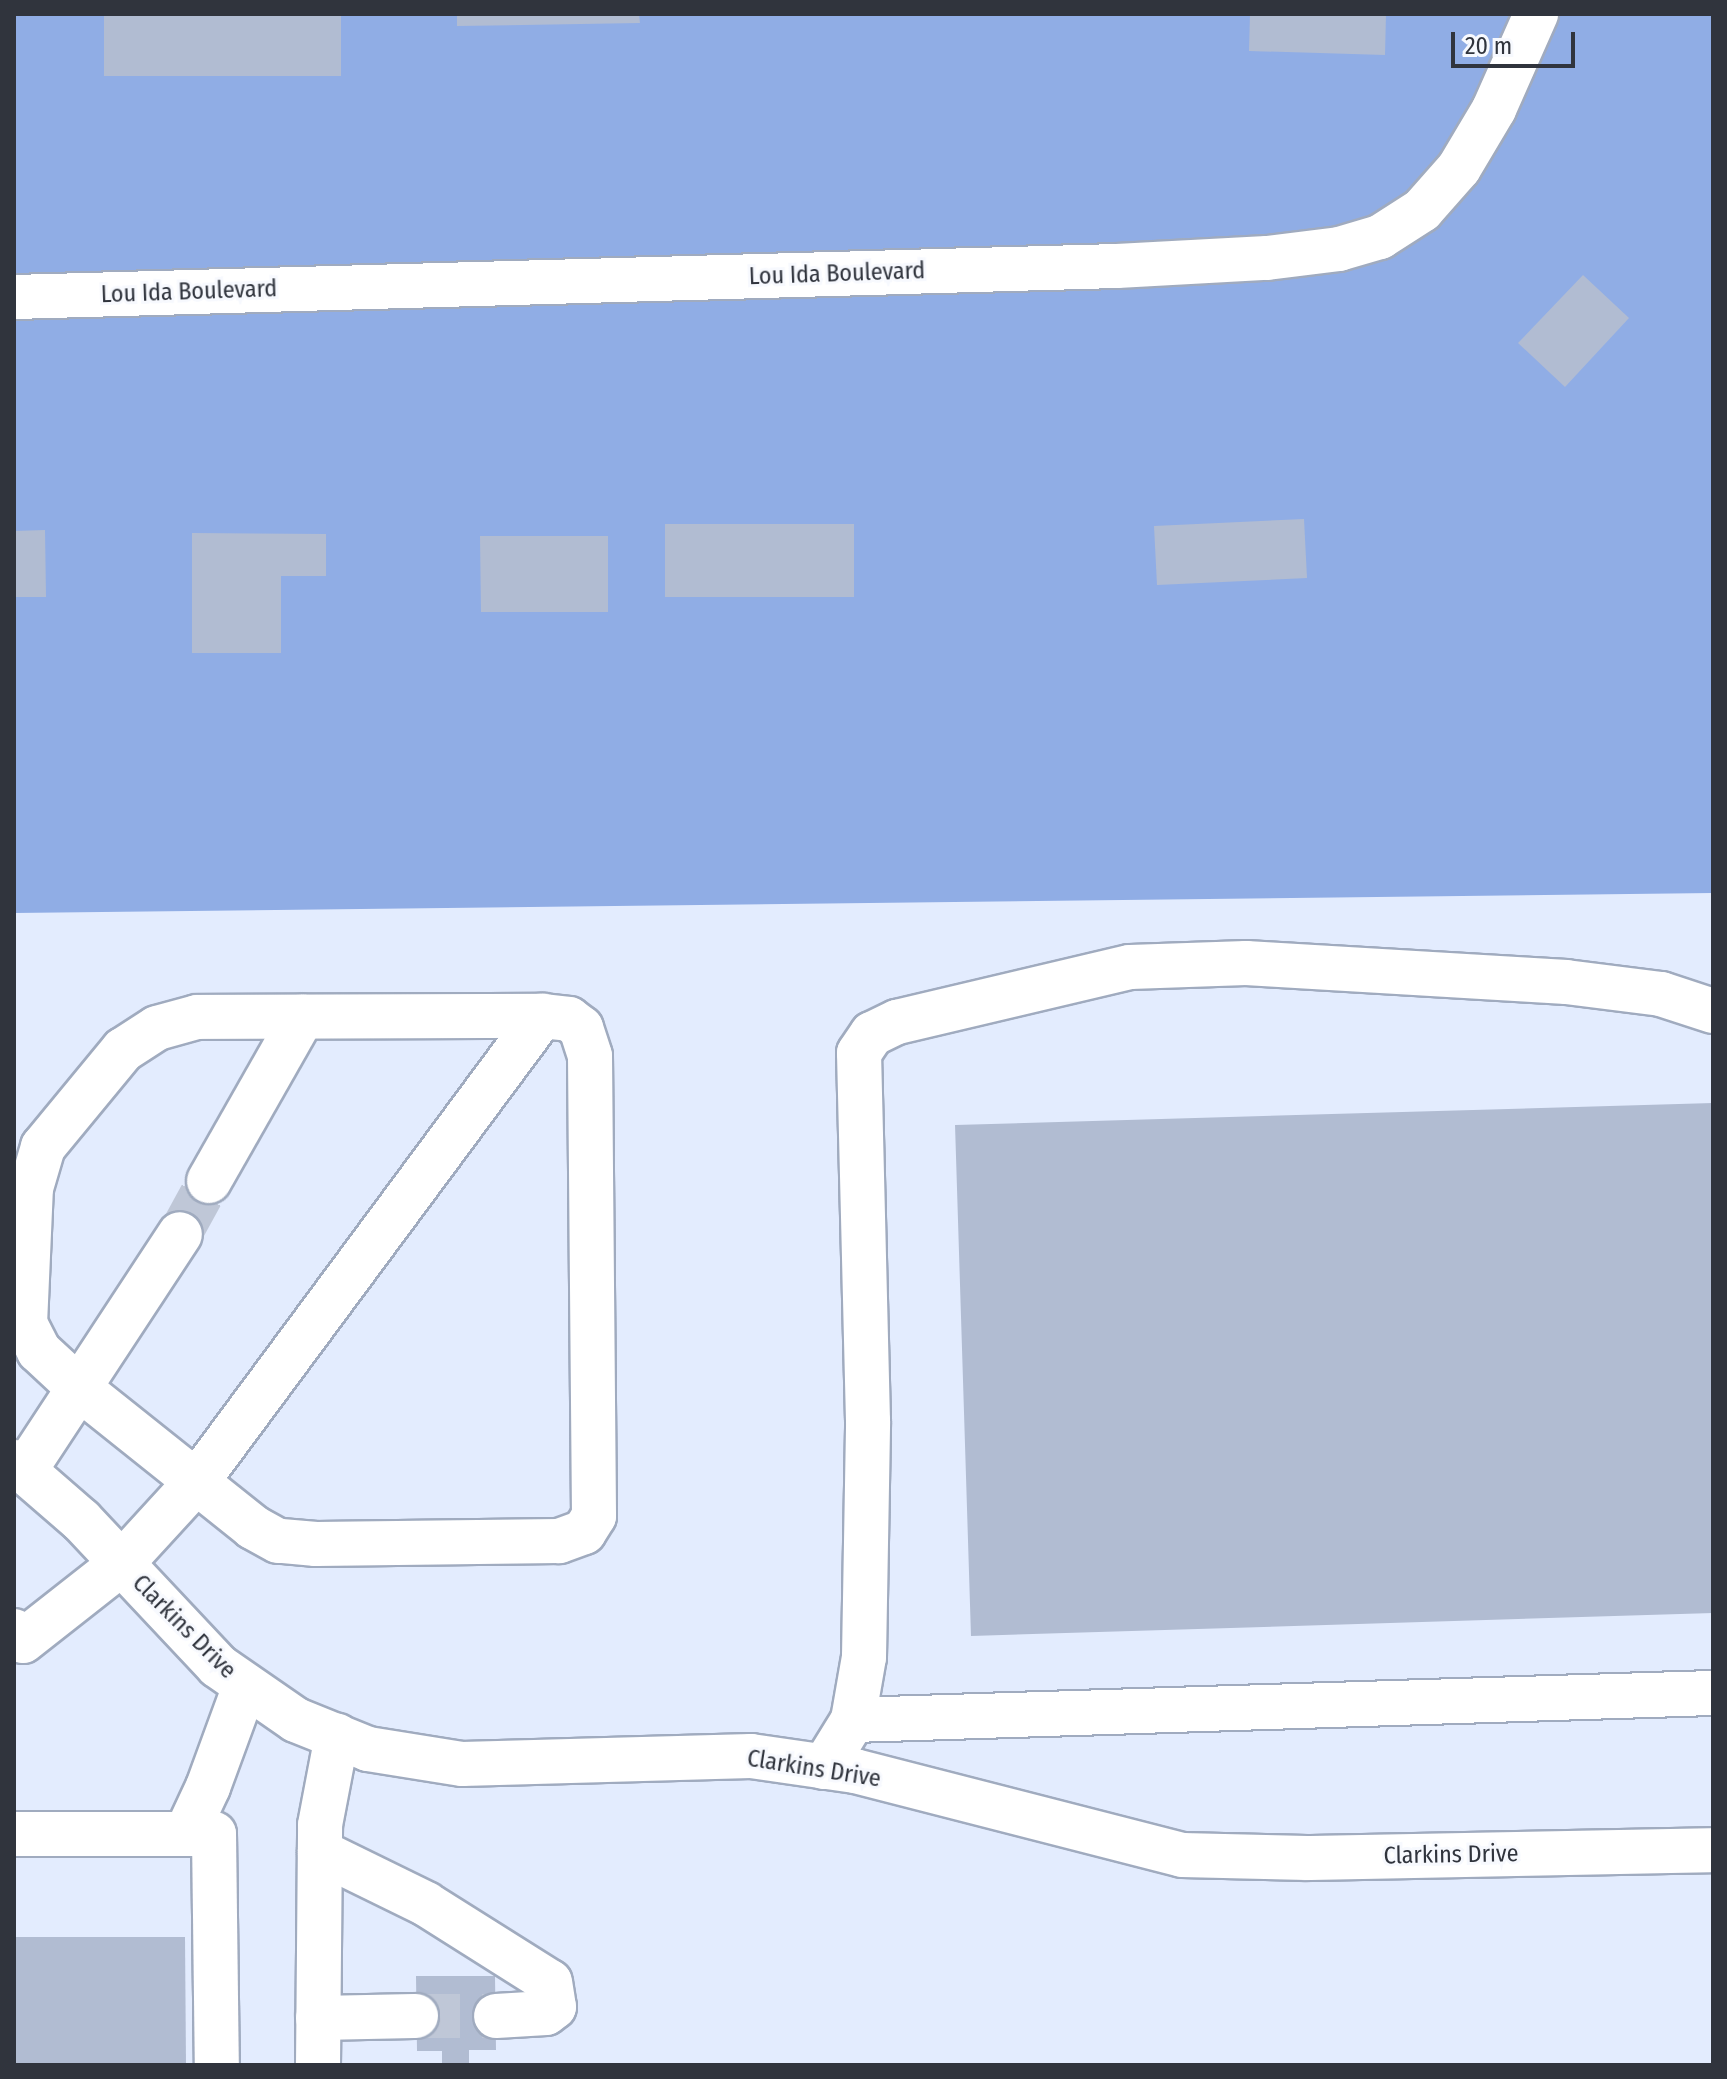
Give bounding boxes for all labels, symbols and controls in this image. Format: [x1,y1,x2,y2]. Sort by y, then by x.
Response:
scale bar [1455,16,1579,66]
text: 20 m [1465,32,1512,60]
street label: Lou Ida Boulevard [748,257,926,291]
street label: Lou Ida Boulevard [100,275,278,309]
street label: Clarkins Drive [126,1569,242,1685]
street label: Clarkins Drive [745,1744,883,1794]
street label: Clarkins Drive [1383,1839,1519,1871]

